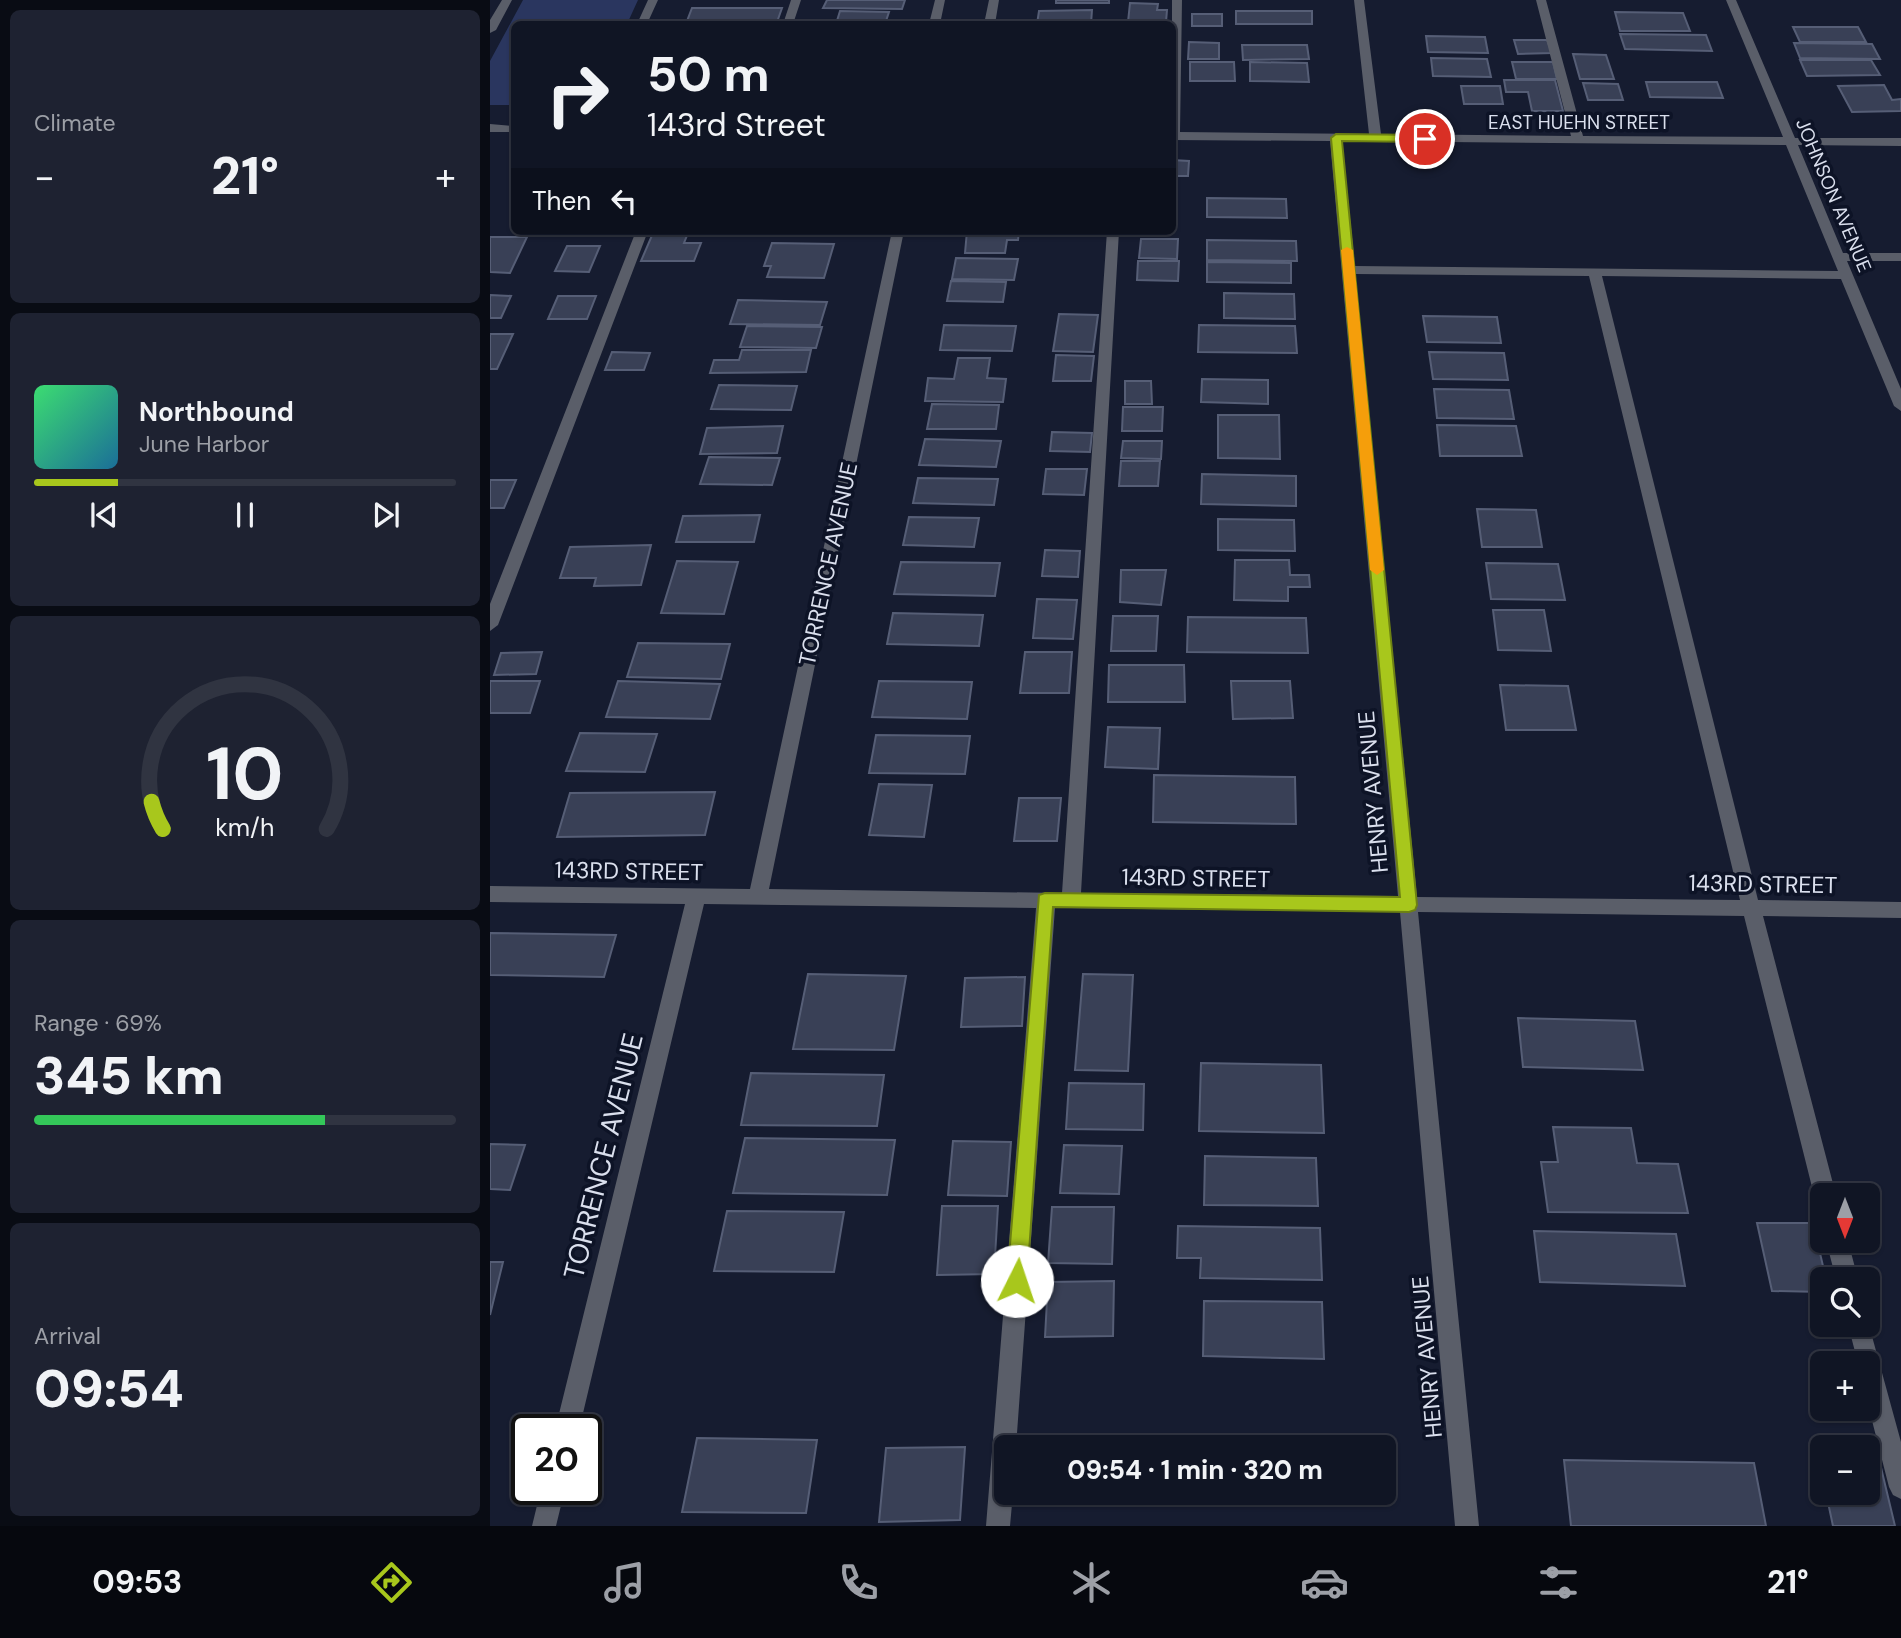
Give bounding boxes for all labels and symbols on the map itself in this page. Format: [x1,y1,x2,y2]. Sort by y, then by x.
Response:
pin [1395,109,1455,169]
street label: EAST HUEHN STREET [1488,110,1670,135]
street label: JOHNSON AVENUE [1790,114,1877,276]
street label: TORRENCE AVENUE [792,460,864,668]
street label: HENRY AVENUE [1351,710,1395,874]
street label: 143RD STREET [554,855,704,887]
street label: 143RD STREET [1121,862,1271,894]
street label: 143RD STREET [1688,868,1838,900]
street label: TORRENCE AVENUE [555,1029,652,1283]
north arrow [1810,1183,1880,1253]
position arrow [980,1244,1054,1318]
street label: HENRY AVENUE [1405,1275,1449,1439]
speed limit sign: 20 [511,1414,602,1505]

